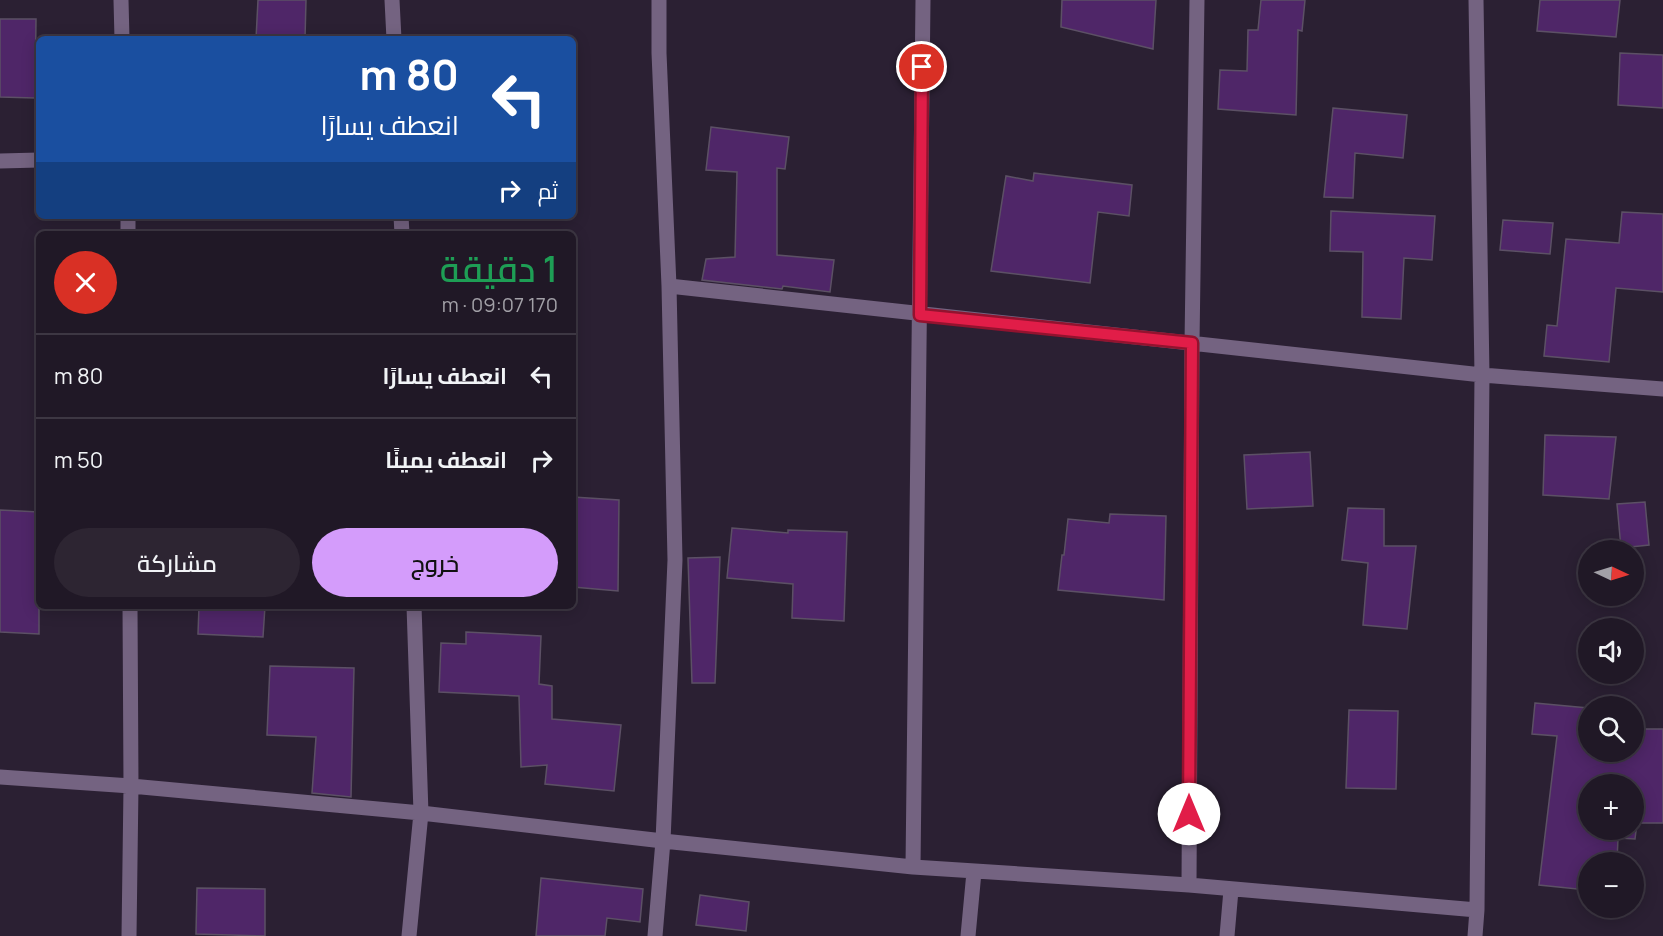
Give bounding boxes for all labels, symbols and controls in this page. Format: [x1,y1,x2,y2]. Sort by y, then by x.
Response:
pin [896,41,947,92]
text: 80 m [359,45,459,103]
icon: arrive [905,50,938,83]
icon: left [480,60,558,138]
text: انعطف يسارًا [320,106,459,143]
icon: right [493,174,526,207]
text: ثم [538,176,558,206]
text: 1 دقيقة [440,244,558,293]
button: close [54,251,117,314]
text: 170 m · 09:07 [442,291,558,318]
icon: left [525,360,558,393]
text: 80 m [54,361,103,391]
text: انعطف يسارًا [383,361,507,391]
icon: right [525,444,558,477]
text: 50 m [54,445,103,475]
text: انعطف يمينًا [385,445,507,475]
button: مشاركة [54,528,300,597]
button: خروج [312,528,558,597]
north arrow [1578,540,1644,606]
map controls [1578,540,1644,918]
button: sound [1578,618,1644,684]
button: search [1578,696,1644,762]
button: + [1578,774,1644,840]
position arrow [1157,782,1221,846]
button: − [1578,852,1644,918]

